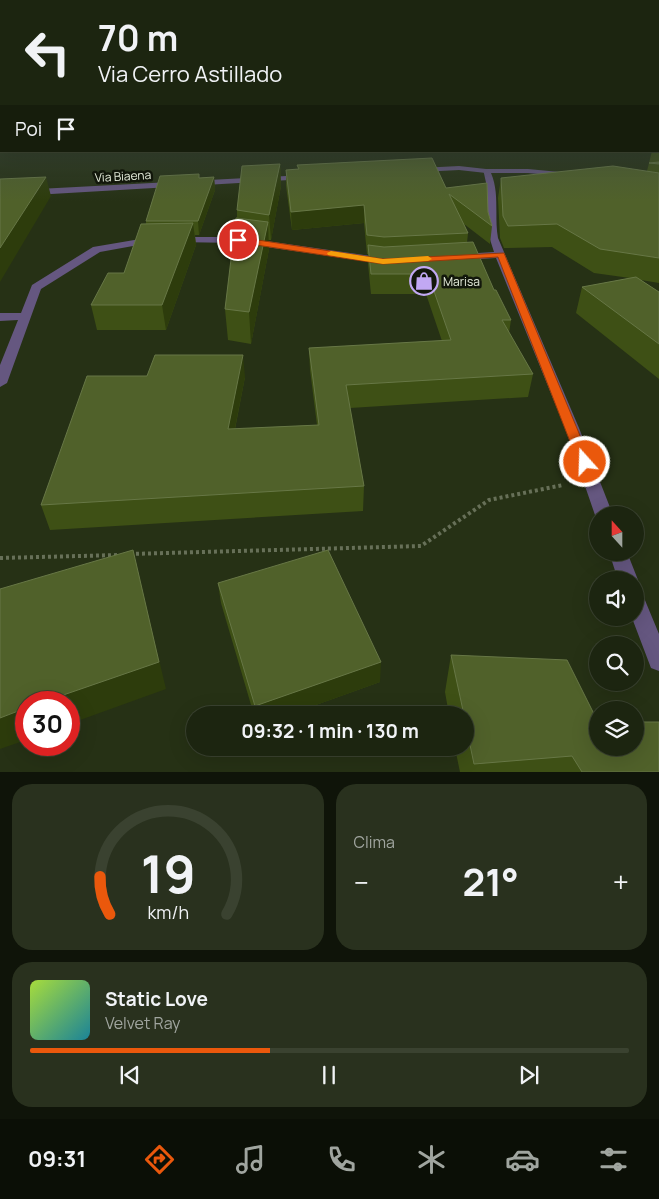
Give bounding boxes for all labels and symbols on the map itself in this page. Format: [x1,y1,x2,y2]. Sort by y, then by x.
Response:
street label: Via Biaena [94,166,152,186]
pin [217,219,259,261]
shop icon: Marisa [409,266,439,296]
place label: Marisa [443,273,480,290]
position arrow [558,435,610,487]
north arrow [589,506,644,561]
speed limit sign: 30 [15,691,80,756]

